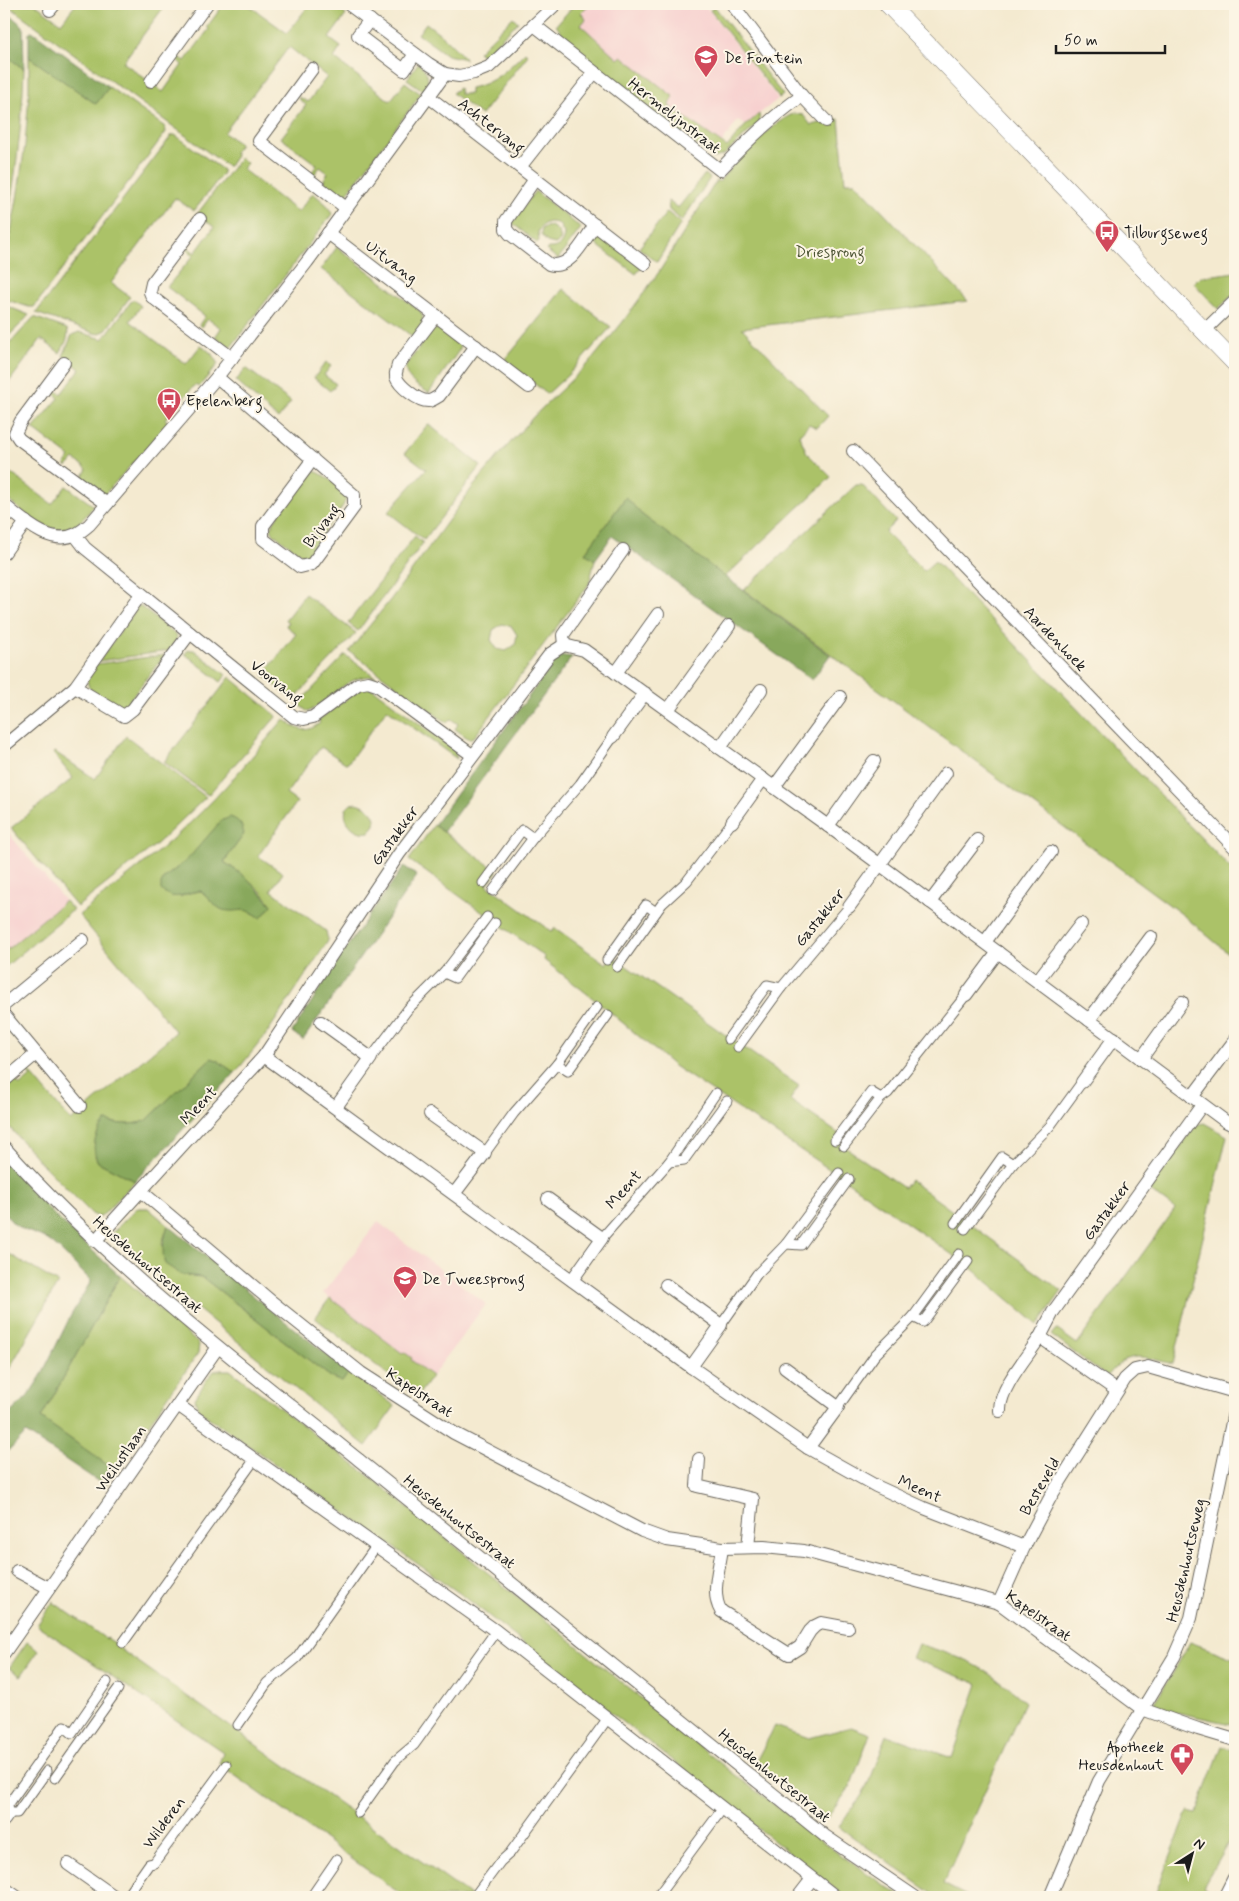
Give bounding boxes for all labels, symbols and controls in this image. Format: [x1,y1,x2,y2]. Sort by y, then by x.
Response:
scale bar [1056,22,1165,54]
text: 50 m [1064,31,1098,51]
school or university icon: De Fontein [693,44,719,78]
place label: De Fontein [724,48,803,69]
street label: Hermelijnstraat [623,73,725,159]
street label: Achtervang [453,93,529,160]
bus stop icon: Tilburgseweg [1094,219,1120,253]
place label: Tilburgseweg [1124,223,1208,245]
street label: Uitvang [361,236,422,289]
park label: Driesprong [795,242,865,264]
bus stop icon: Epelenberg [156,387,182,421]
place label: Epelenberg [186,391,263,413]
street label: Bijvang [299,500,346,553]
street label: Aardenhoek [1019,602,1091,676]
street label: Voorvang [245,655,307,710]
street label: Gastakker [366,801,424,870]
street label: Gastakker [790,884,850,951]
street label: Meent [176,1082,223,1130]
street label: Meent [601,1166,647,1214]
street label: Gastakker [1078,1176,1136,1245]
street label: Heusdenhoutsestraat [88,1212,206,1319]
school or university icon: De Tweesprong [392,1265,418,1299]
place label: De Tweesprong [422,1269,525,1291]
street label: Kapelstraat [382,1364,457,1423]
street label: Weilustlaan [91,1421,152,1496]
street label: Besteveld [1015,1454,1065,1520]
street label: Heusdenhoutsestraat [399,1470,520,1574]
street label: Meent [894,1471,945,1508]
street label: Heusdenhoutseweg [1162,1496,1211,1624]
street label: Kapelstraat [1001,1586,1075,1647]
street label: Heusdenhoutsestraat [714,1724,835,1828]
place label: Apotheek Heusdenhout [1078,1737,1165,1776]
pharmacy icon: Apotheek Heusdenhout [1169,1742,1195,1776]
street label: Wilderen [138,1793,191,1853]
north arrow [1166,1828,1216,1878]
text: N [1190,1834,1208,1854]

